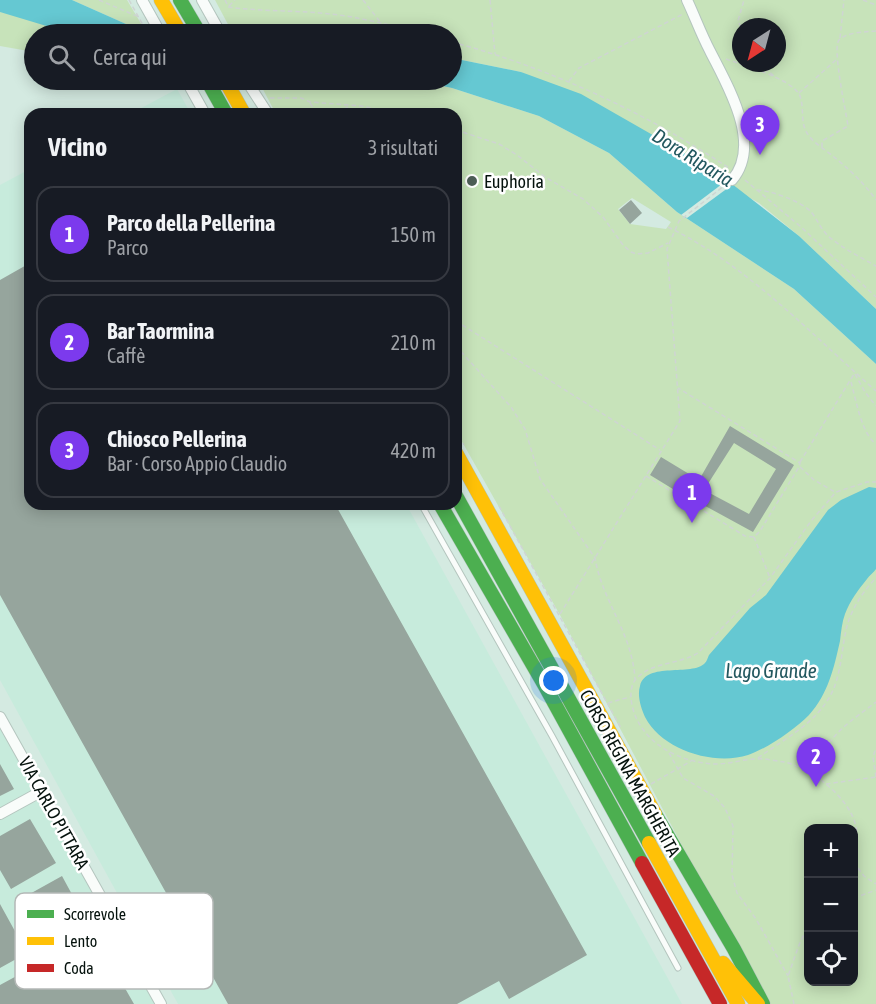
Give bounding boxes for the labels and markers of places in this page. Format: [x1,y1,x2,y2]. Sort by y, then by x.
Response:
pin: 3 [740,106,780,155]
place label: Euphoria [484,171,544,192]
marker: Euphoria [465,174,479,188]
pin: 1 [672,474,712,523]
pin: 2 [796,738,836,787]

